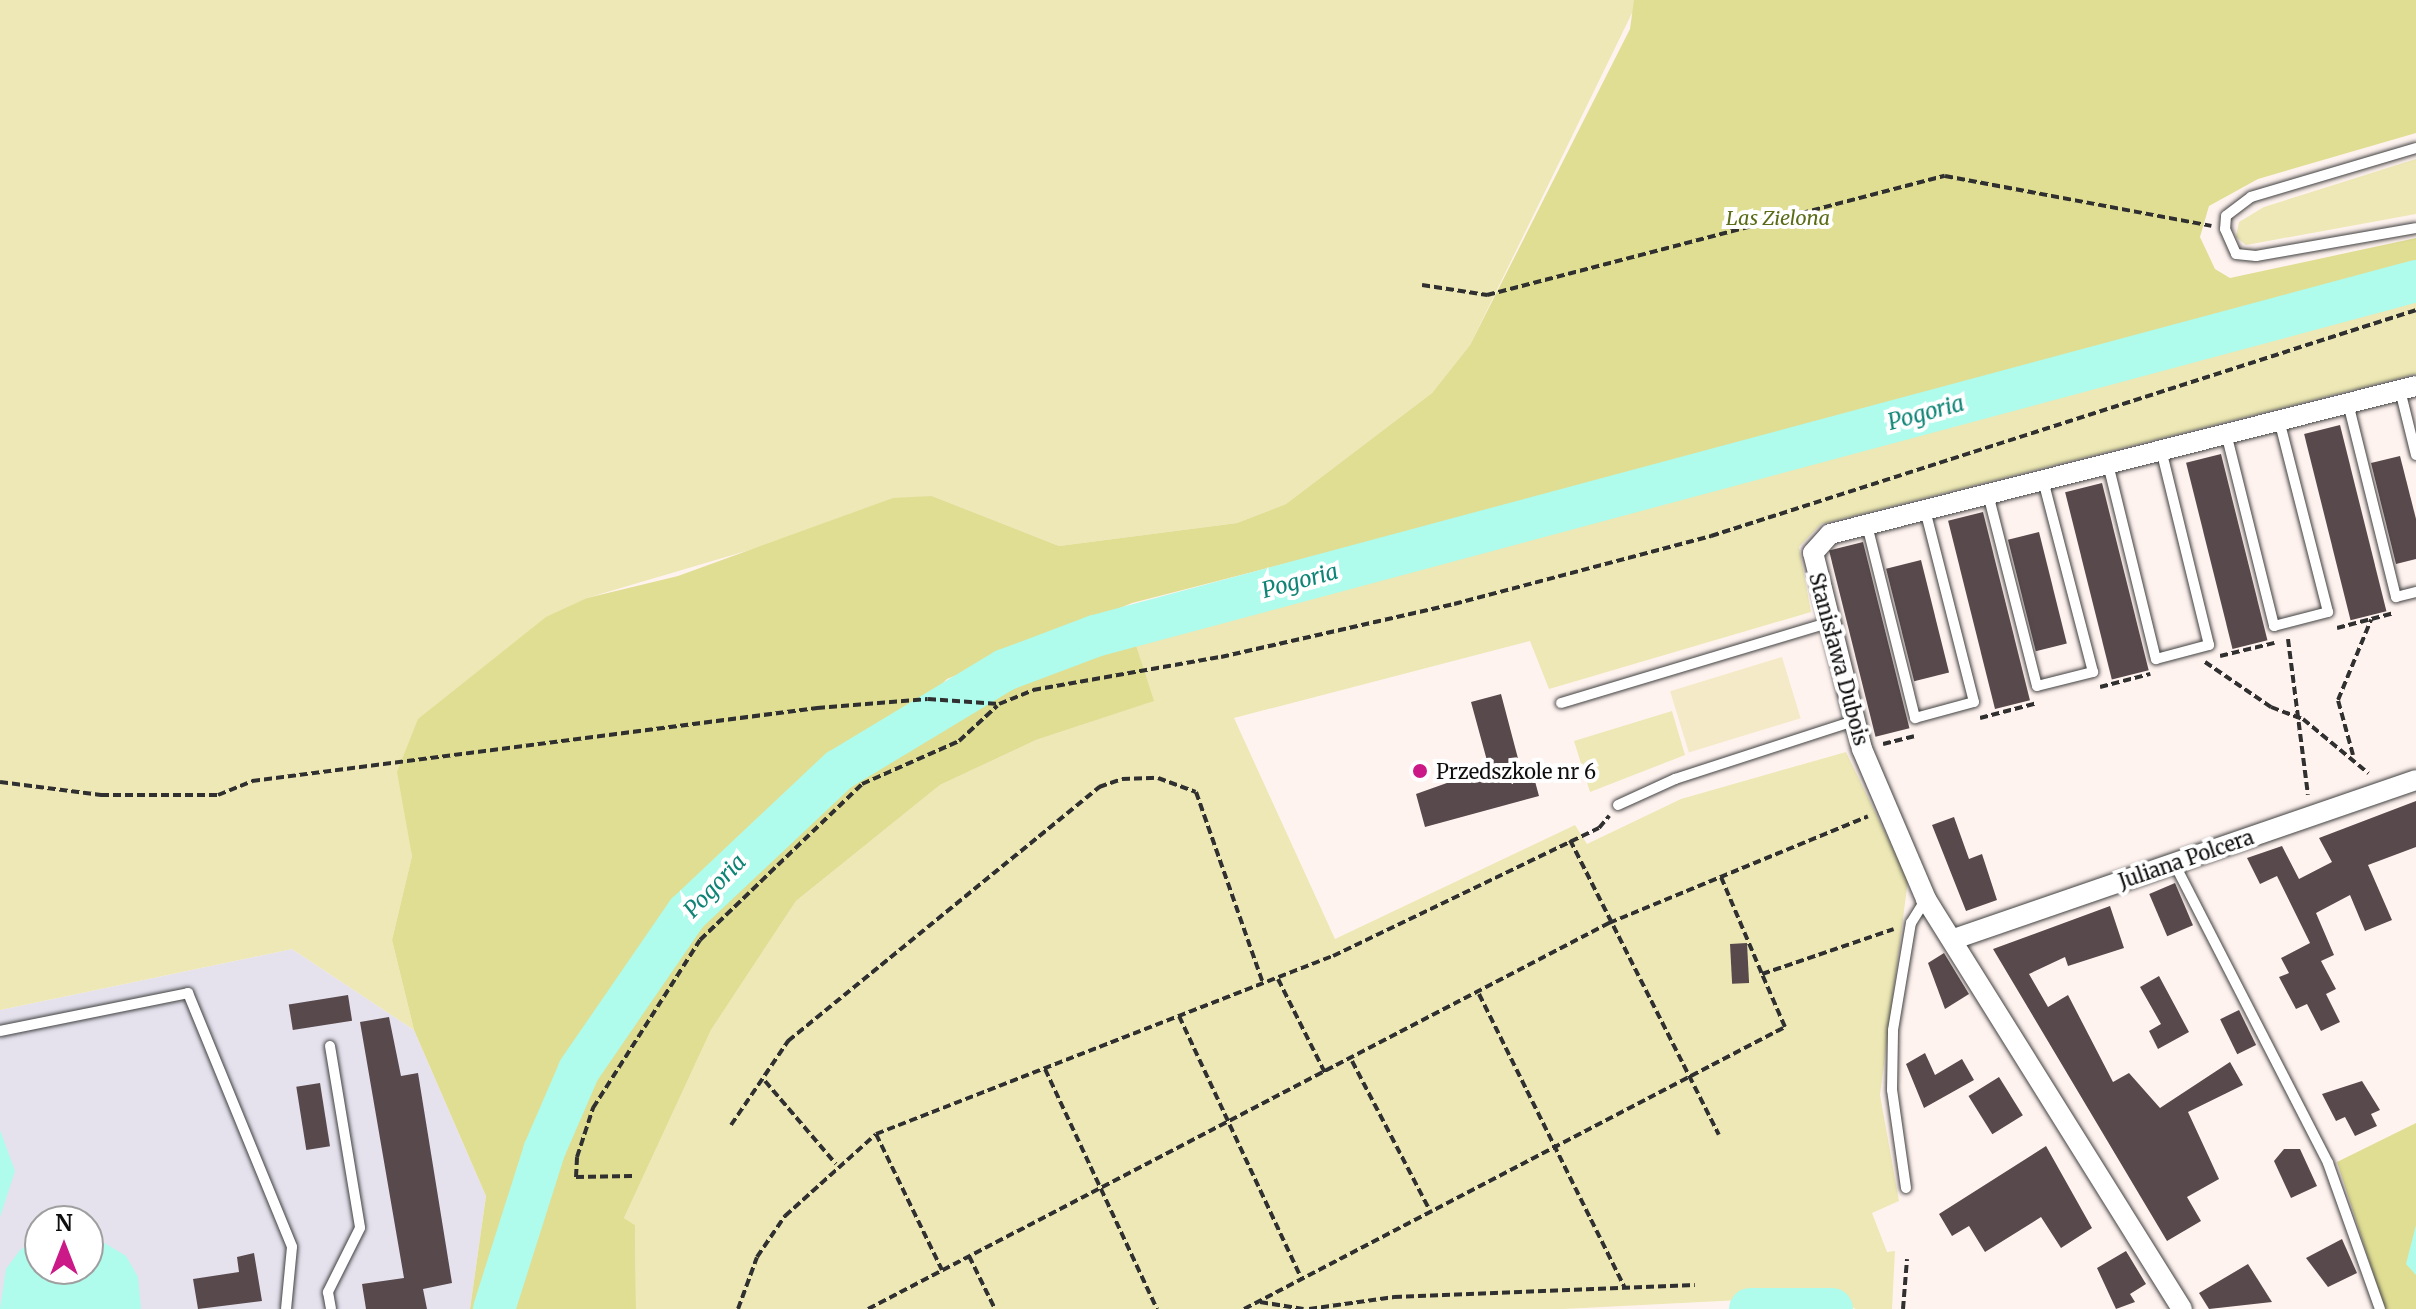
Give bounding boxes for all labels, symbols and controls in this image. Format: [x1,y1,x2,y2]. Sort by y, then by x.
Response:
park label: Las Zielona [1726,205,1830,229]
water label: Pogoria [1885,390,1967,436]
water label: Pogoria [1259,558,1341,604]
street label: Stanisława Dubois [1804,570,1874,748]
place label: Przedszkole nr 6 [1436,759,1596,783]
marker: Przedszkole nr 6 [1411,762,1429,780]
street label: Juliana Polcera [2115,825,2257,893]
water label: Pogoria [678,849,752,923]
north arrow [24,1205,104,1285]
text: N [55,1209,73,1237]

